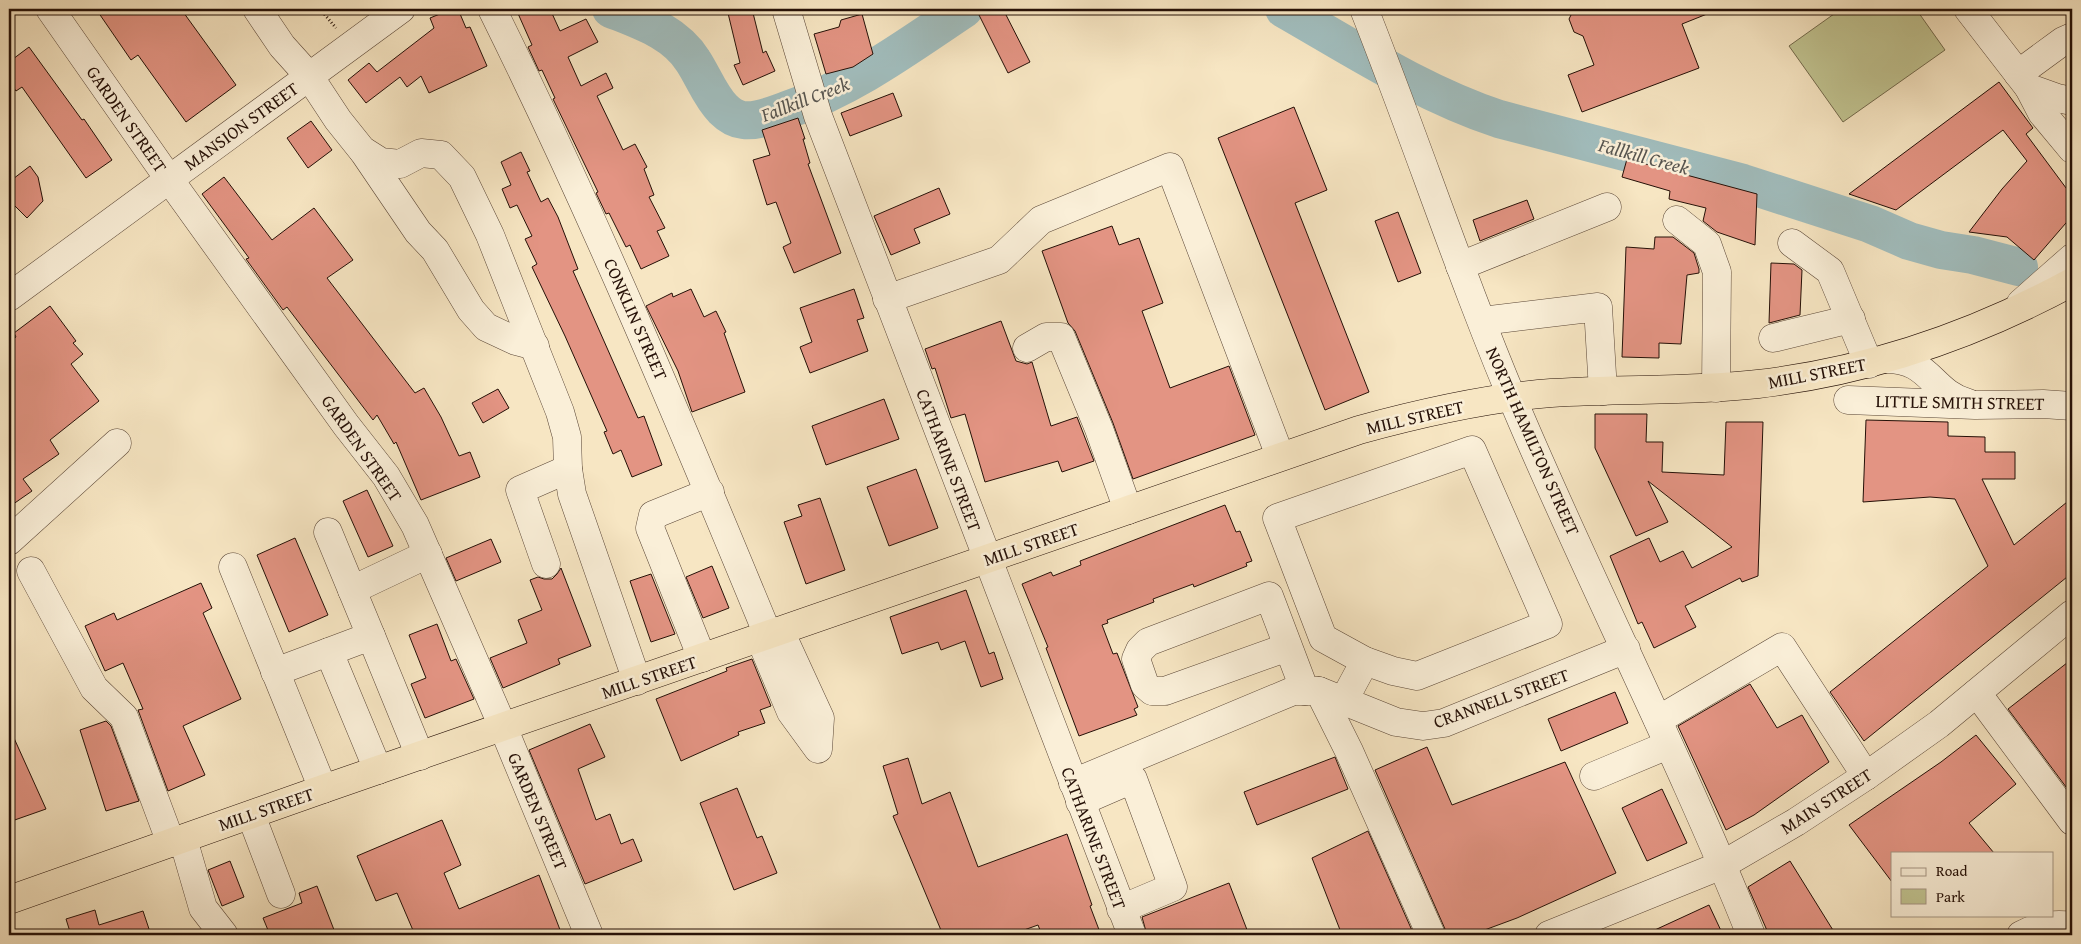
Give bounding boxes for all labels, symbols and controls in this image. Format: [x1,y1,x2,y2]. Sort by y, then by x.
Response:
street label: GARDEN STREET [80,60,174,178]
water label: Fallkill Creek [756,69,854,129]
street label: MANSION STREET [178,75,304,177]
water label: Fallkill Creek [1595,130,1693,182]
street label: CONKLIN STREET [597,254,675,384]
street label: NORTH HAMILTON STREET [1479,342,1587,540]
street label: MILL STREET [1766,350,1868,396]
street label: CATHARINE STREET [909,385,989,535]
street label: LITTLE SMITH STREET [1875,387,2045,417]
street label: GARDEN STREET [315,389,409,507]
street label: MILL STREET [1364,393,1466,441]
street label: MILL STREET [980,515,1082,573]
street label: MILL STREET [598,648,700,706]
street label: CRANNELL STREET [1429,661,1573,735]
street label: GARDEN STREET [501,748,575,874]
street label: MAIN STREET [1775,761,1877,841]
street label: CATHARINE STREET [1054,763,1134,913]
street label: MILL STREET [215,780,317,838]
legend [1891,852,2054,916]
text: Road [1936,860,1967,881]
text: Park [1936,886,1965,907]

